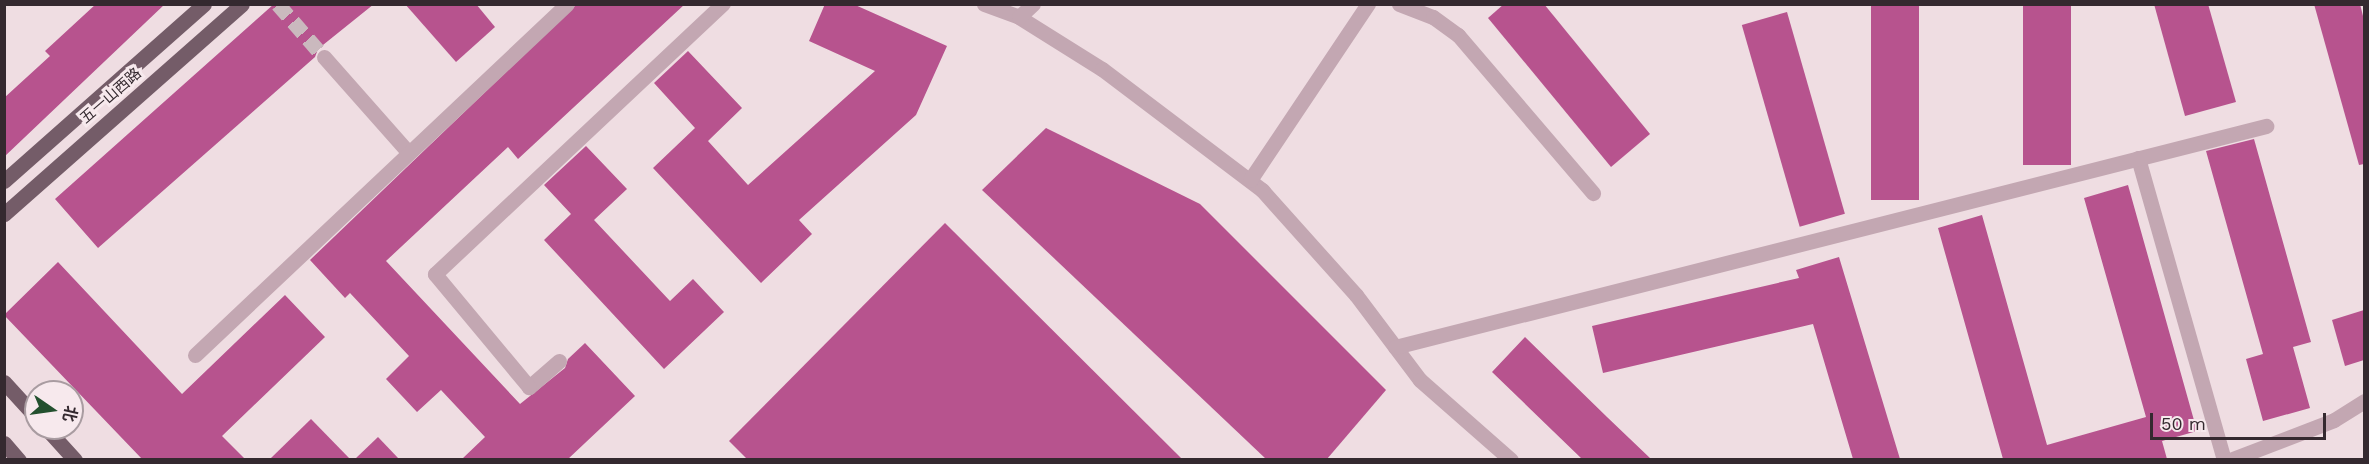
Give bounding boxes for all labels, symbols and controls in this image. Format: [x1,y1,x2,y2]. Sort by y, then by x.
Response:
street label: 五一山西路 [77,65,145,127]
north arrow [24,380,84,440]
scale bar [2153,401,2328,439]
text: 北 [59,404,81,424]
text: 50 m [2161,413,2206,434]

